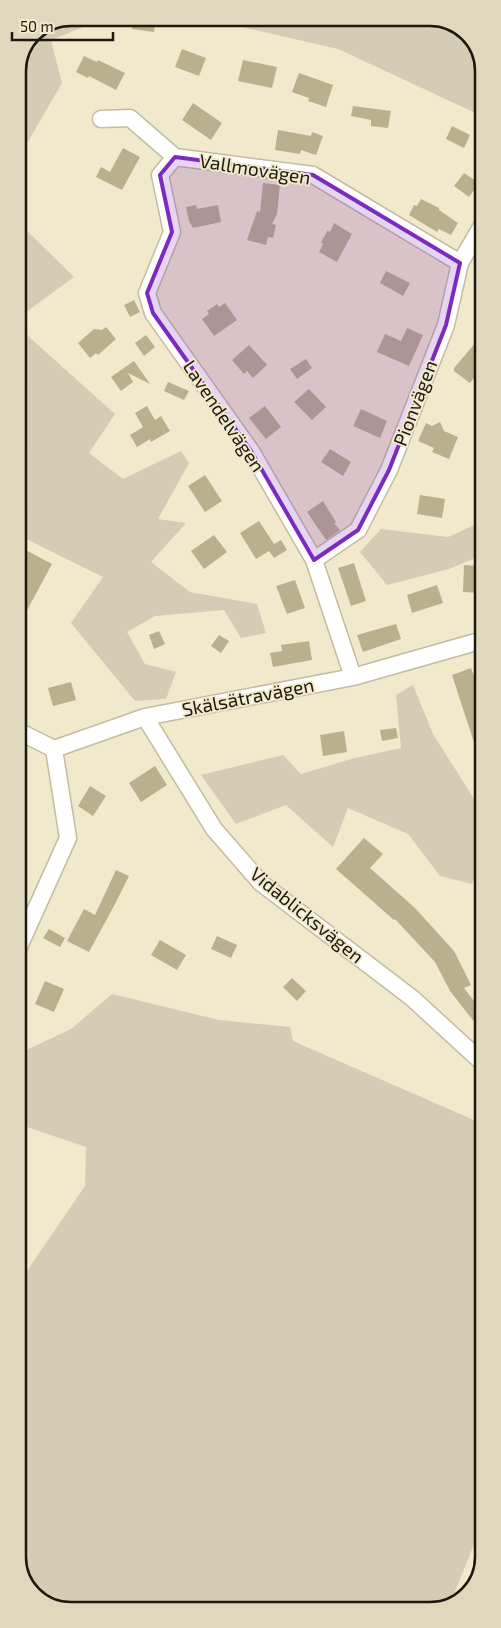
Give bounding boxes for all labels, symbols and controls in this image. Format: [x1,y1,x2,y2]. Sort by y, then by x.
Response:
scale bar [12,10,114,42]
text: 50 m [20,17,54,35]
street label: Vallmovägen [198,148,312,189]
street label: Lavendelvägen [179,355,270,476]
street label: Pionvägen [388,357,441,449]
street label: Skälsätravägen [180,672,316,721]
street label: Vidablicksvägen [246,862,369,967]

